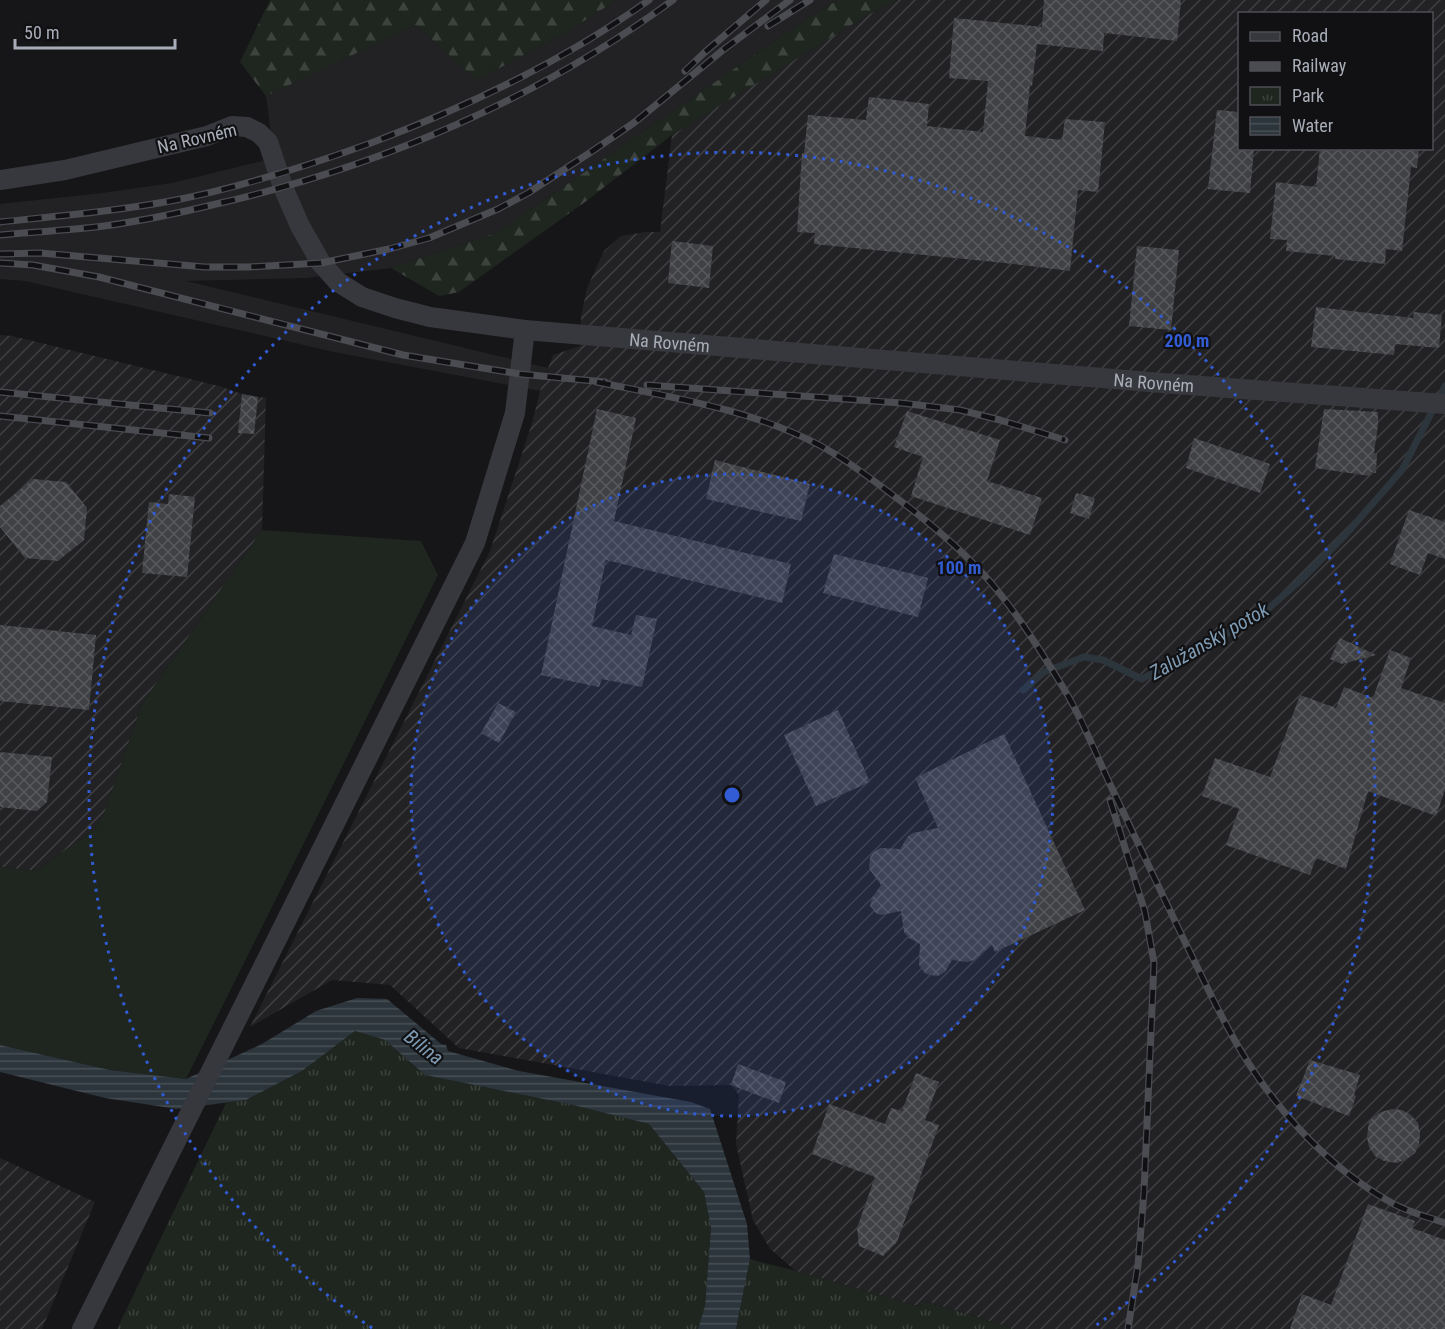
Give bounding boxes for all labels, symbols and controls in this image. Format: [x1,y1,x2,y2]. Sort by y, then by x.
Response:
scale bar [15,12,176,50]
legend [1238,12,1433,150]
text: 50 m [24,22,59,43]
text: Road [1292,25,1328,46]
text: Railway [1292,55,1347,76]
text: Park [1292,85,1324,106]
text: Water [1292,115,1334,136]
street label: Na Rovném [155,119,239,157]
street label: Na Rovném [628,328,711,356]
text: 200 m [1165,330,1209,351]
street label: Na Rovném [1113,369,1195,396]
text: 100 m [937,557,981,578]
water label: Zalužanský potok [1144,596,1274,685]
centre of rings [722,785,742,805]
water label: Bílina [400,1024,448,1070]

